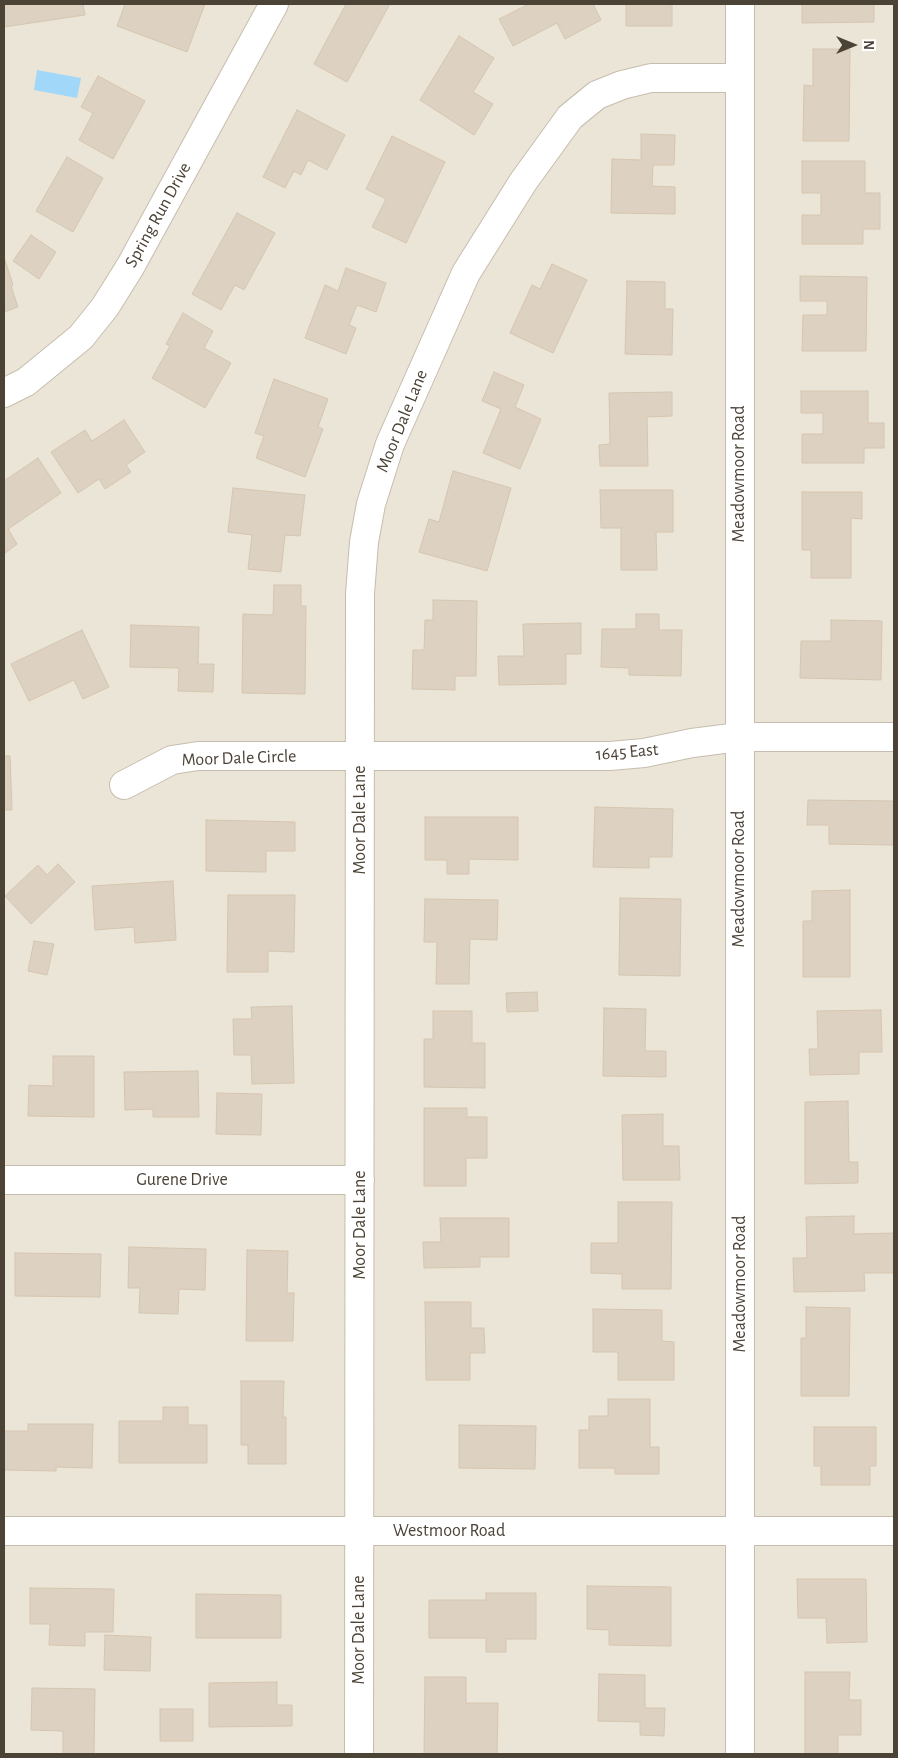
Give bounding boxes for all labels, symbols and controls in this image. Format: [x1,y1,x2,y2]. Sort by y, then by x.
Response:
north arrow [828,20,878,70]
text: N [861,40,875,50]
street label: Spring Run Drive [120,159,196,271]
street label: Moor Dale Lane [372,366,432,476]
street label: Meadowmoor Road [728,406,750,542]
street label: 1645 East [595,739,659,765]
street label: Moor Dale Circle [181,745,297,771]
street label: Moor Dale Lane [349,766,371,874]
street label: Meadowmoor Road [728,811,750,947]
street label: Gurene Drive [136,1169,228,1191]
street label: Moor Dale Lane [349,1171,371,1279]
street label: Meadowmoor Road [729,1216,751,1352]
street label: Westmoor Road [393,1520,505,1542]
street label: Moor Dale Lane [348,1576,370,1684]

